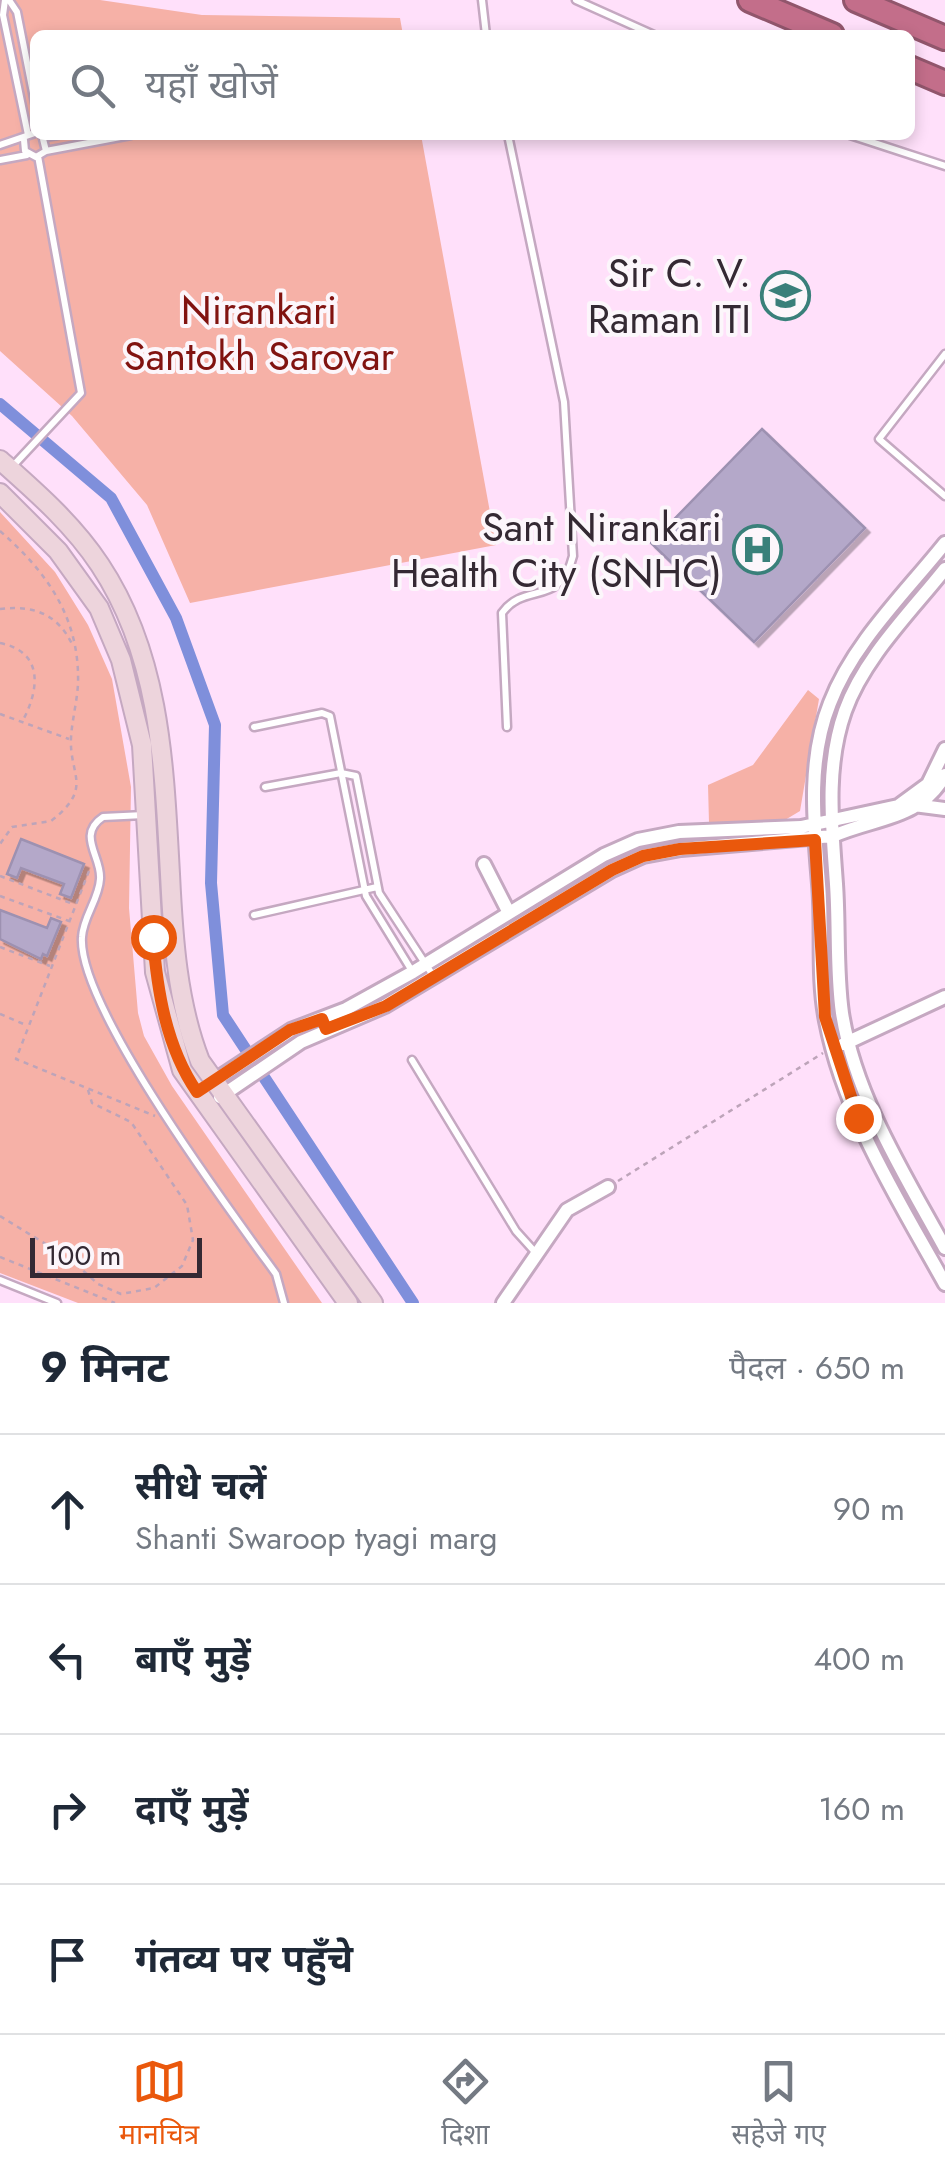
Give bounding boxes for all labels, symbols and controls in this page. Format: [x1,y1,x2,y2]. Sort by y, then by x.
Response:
search box [30,30,915,140]
text: यहाँ खोजें [145,57,278,112]
icon: search [65,58,120,113]
place label: Sir C. V. Raman ITI [588,244,751,348]
school or university icon: Sir C. V. Raman ITI [760,270,812,322]
park label: Nirankari Santokh Sarovar [124,281,394,385]
place label: Sant Nirankari Health City (SNHC) [391,498,722,602]
hospital icon: Sant Nirankari Health City (SNHC) [731,524,783,576]
route start [131,915,177,961]
route end [836,1096,882,1142]
scale bar [30,1233,202,1278]
text: 100 m [45,1235,121,1276]
text: 9 मिनट [40,1337,169,1398]
text: पैदल · 650 m [729,1345,905,1391]
text: सीधे चलें [135,1458,266,1513]
icon: ahead [40,1482,95,1537]
text: 90 m [833,1486,905,1532]
text: Shanti Swaroop tyagi marg [135,1515,498,1561]
text: बाएँ मुड़ें [135,1631,251,1686]
icon: left [40,1632,95,1687]
text: 400 m [813,1636,905,1682]
text: दाएँ मुड़ें [135,1781,248,1836]
icon: right [40,1782,95,1837]
text: 160 m [818,1786,905,1832]
text: गंतव्य पर पहुँचे [135,1931,353,1986]
icon: arrive [40,1932,95,1987]
tab: मानचित्र [119,2054,199,2155]
tab: दिशा [438,2054,493,2155]
tab: सहेजे गए [731,2054,826,2155]

